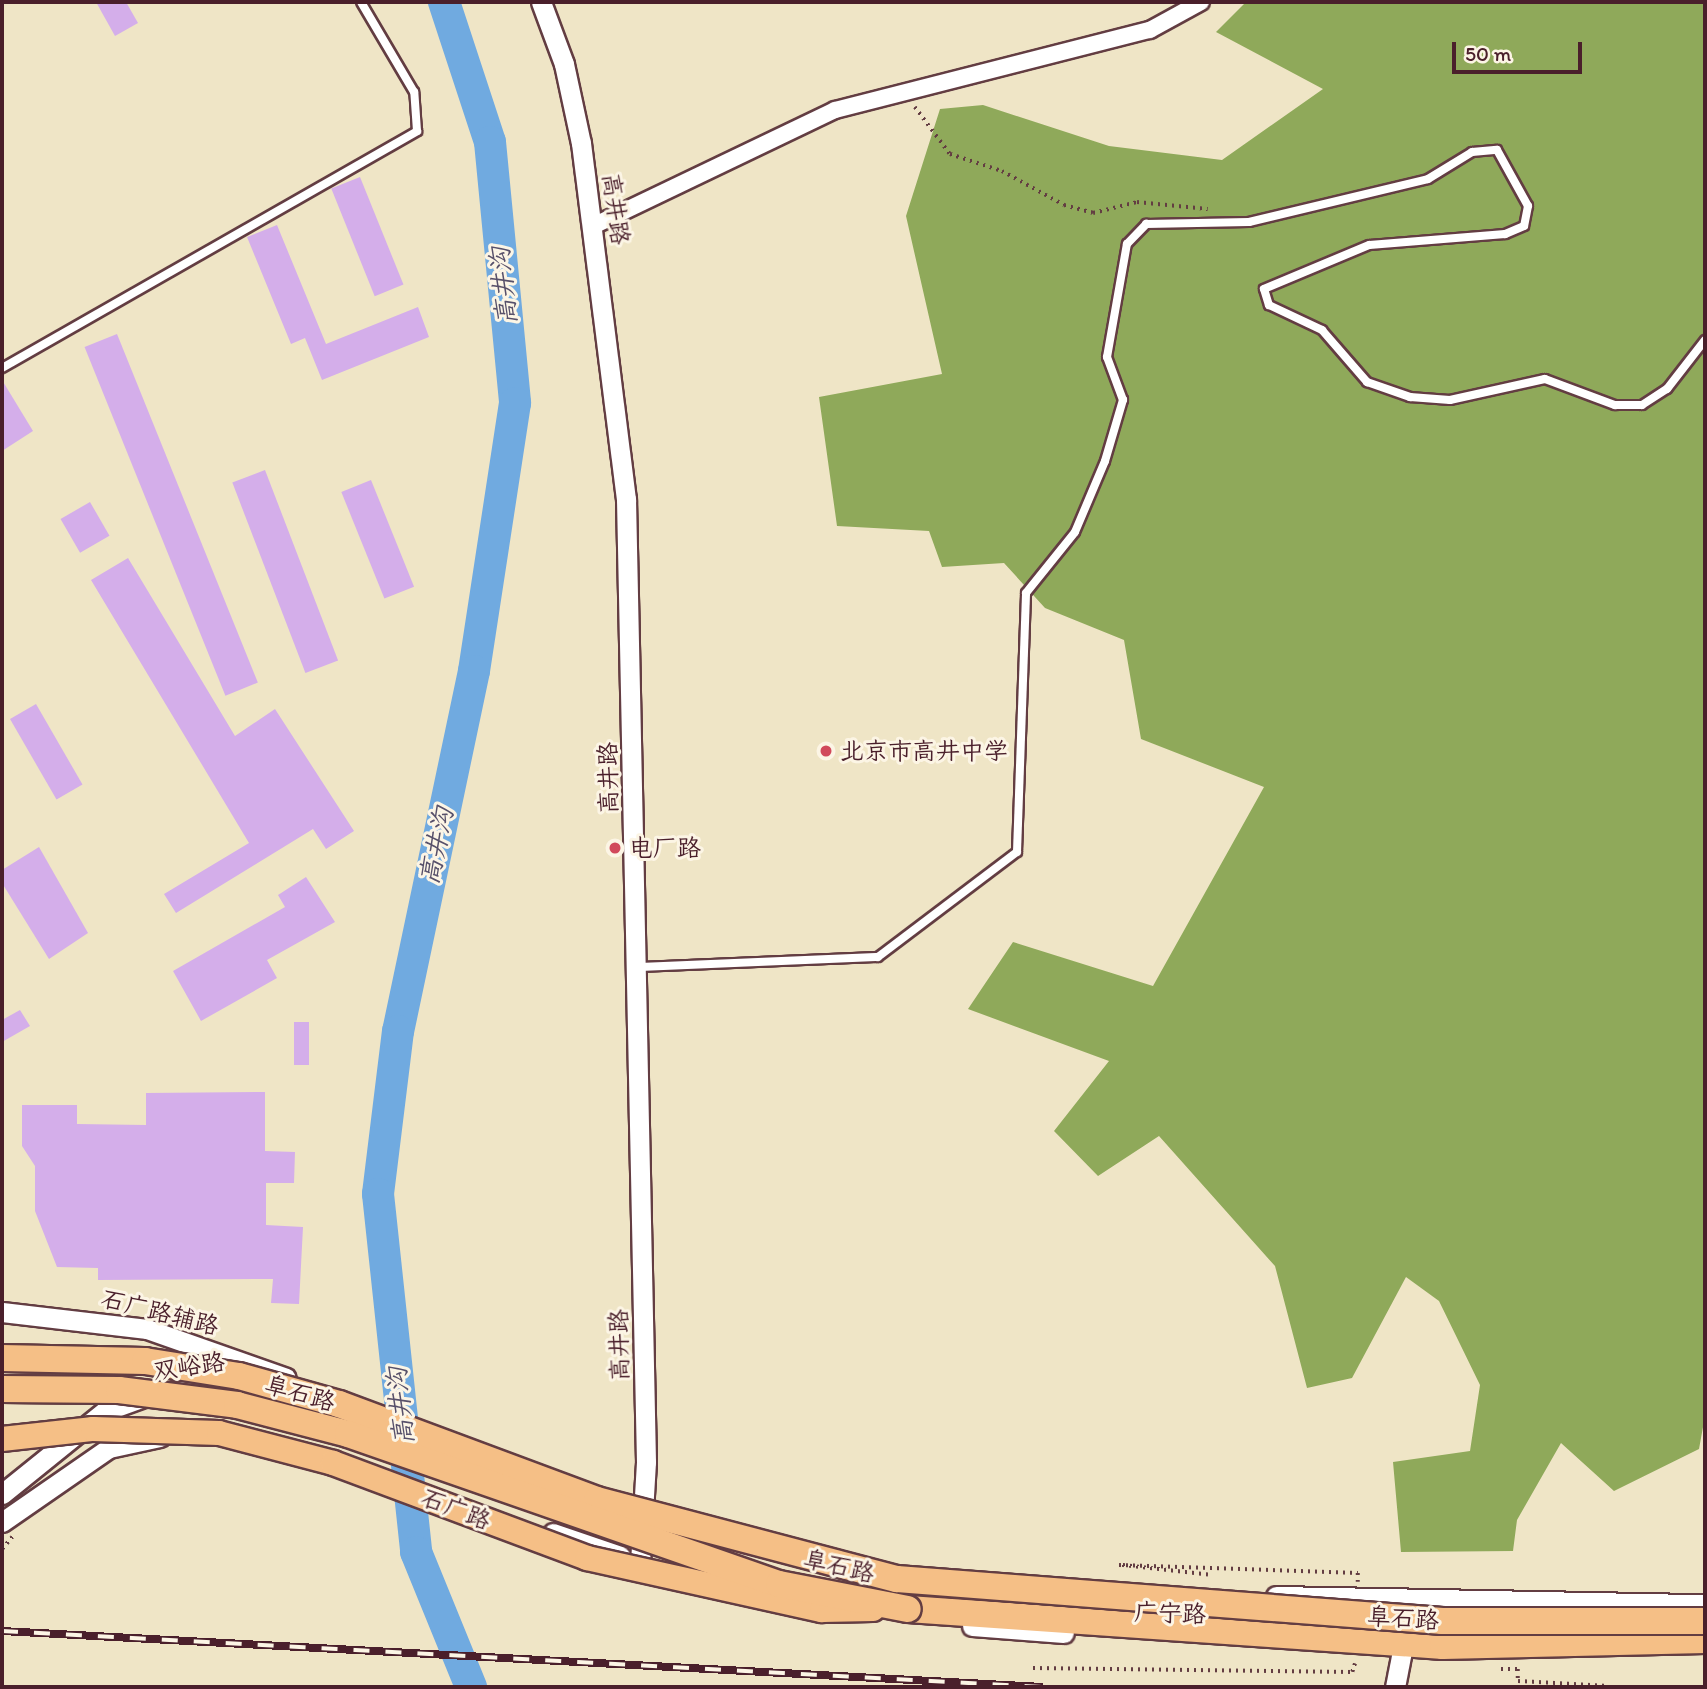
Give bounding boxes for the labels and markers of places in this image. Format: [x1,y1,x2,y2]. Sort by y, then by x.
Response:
place label: 北京市高井中学 [840,737,1008,765]
marker: 北京市高井中学 [818,743,834,759]
place label: 电厂路 [629,834,701,862]
marker: 电厂路 [607,840,623,856]

